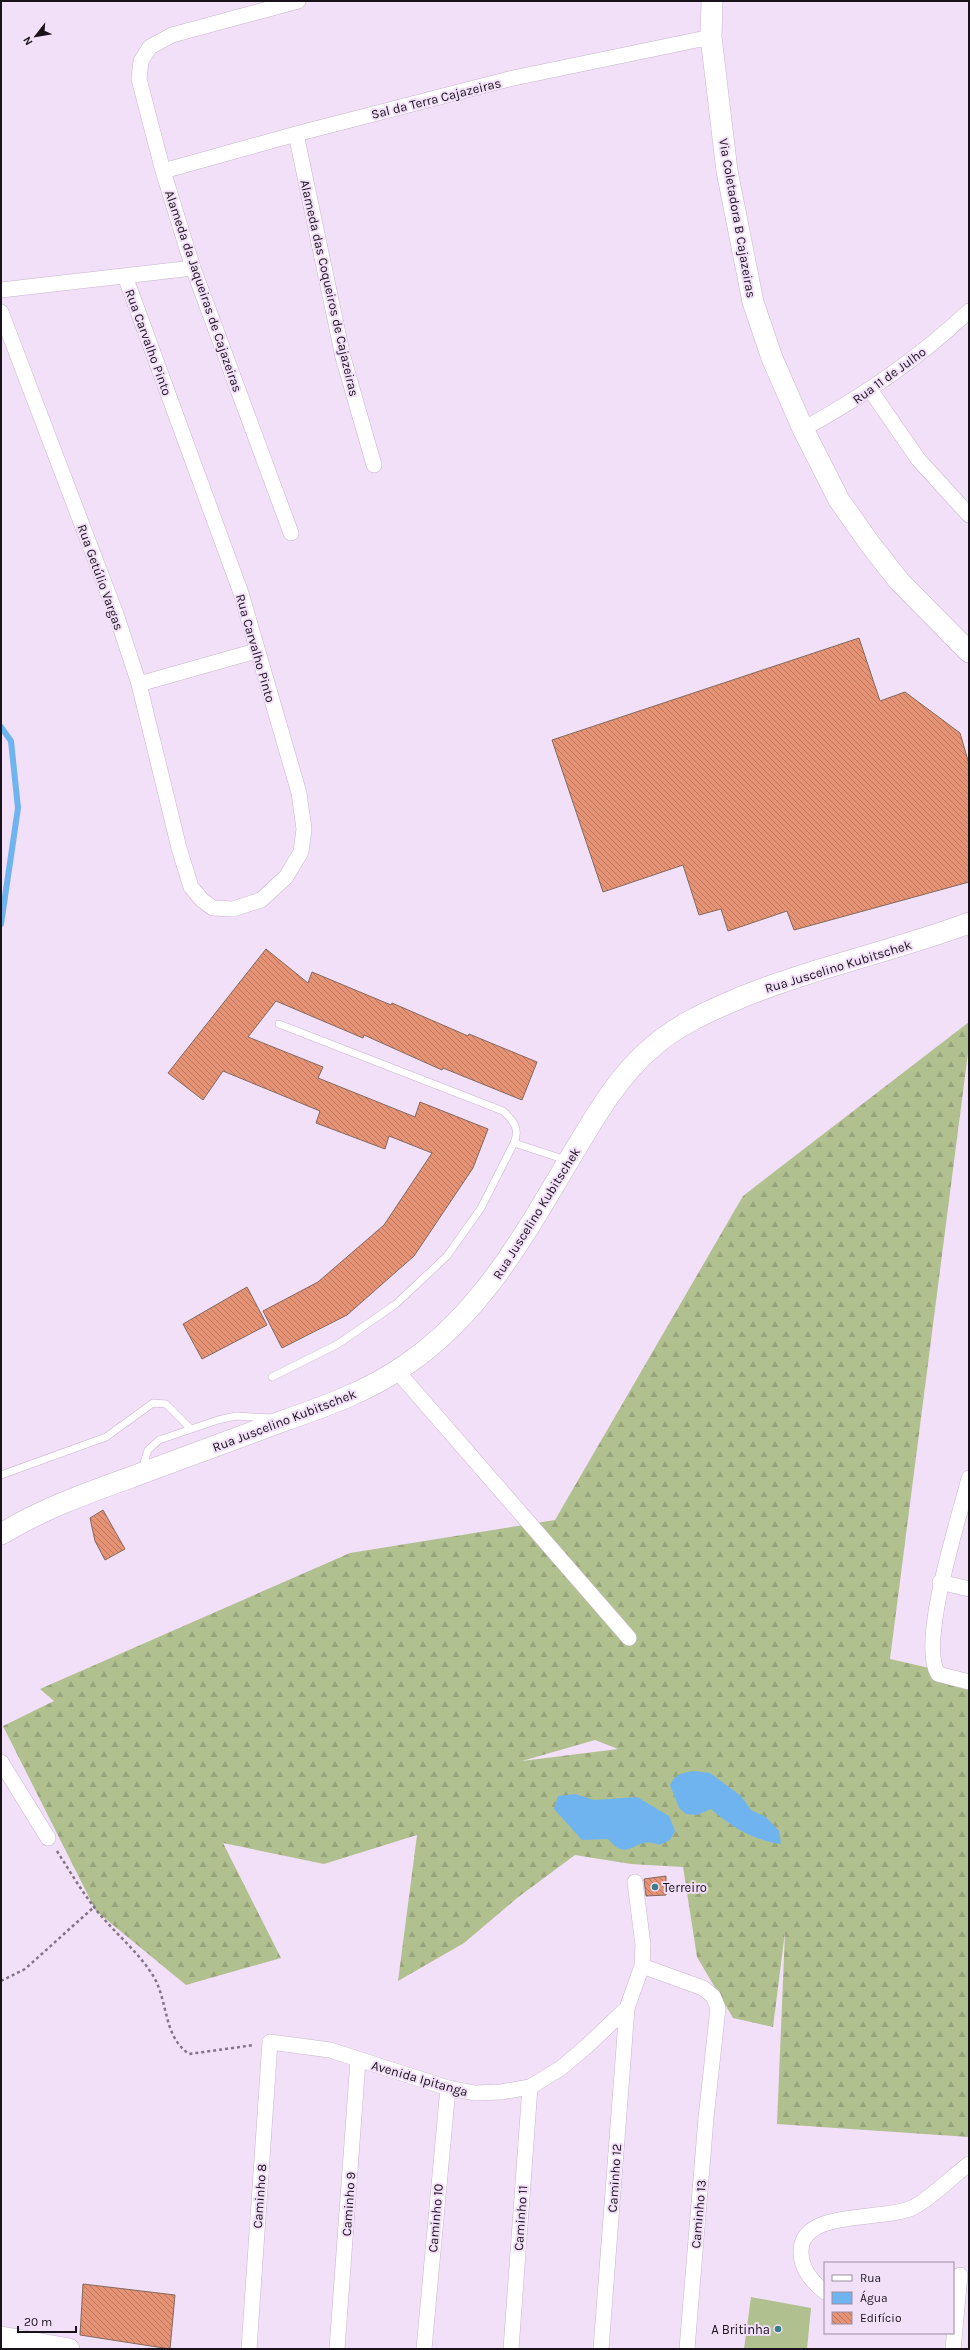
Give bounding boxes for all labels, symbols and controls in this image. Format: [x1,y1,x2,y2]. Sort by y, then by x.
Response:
north arrow [16,16,56,56]
text: N [20,34,35,48]
street label: Sal da Terra Cajazeiras [370,75,503,122]
street label: Via Coletadora B Cajazeiras [716,137,759,299]
street label: Alameda das Coqueiros de Cajazeiras [296,178,362,398]
street label: Alameda da Jaqueiras de Cajazeiras [161,188,245,395]
street label: Rua Carvalho Pinto [122,287,175,397]
street label: Rua 11 de Julho [850,344,929,407]
street label: Rua Getúlio Vargas [74,522,127,632]
street label: Rua Carvalho Pinto [233,592,278,704]
street label: Rua Juscelino Kubitschek [763,937,913,996]
street label: Rua Juscelino Kubitschek [490,1145,583,1282]
street label: Rua Juscelino Kubitschek [210,1386,358,1455]
place label: Terreiro [663,1880,707,1895]
marker: Terreiro [650,1882,660,1892]
street label: Avenida Ipitanga [370,2058,470,2099]
street label: Caminho 12 [605,2143,624,2213]
street label: Caminho 8 [250,2163,269,2229]
street label: Caminho 9 [339,2171,358,2237]
street label: Caminho 13 [688,2179,709,2249]
street label: Caminho 10 [425,2183,446,2253]
street label: Caminho 11 [511,2185,530,2251]
legend [824,2262,954,2334]
text: Rua [860,2271,881,2285]
text: Água [860,2290,888,2305]
scale bar [18,2308,76,2334]
text: Edifício [860,2311,901,2325]
text: 20 m [24,2315,52,2329]
place label: A Britinha [711,2322,770,2337]
marker: A Britinha [773,2324,783,2334]

